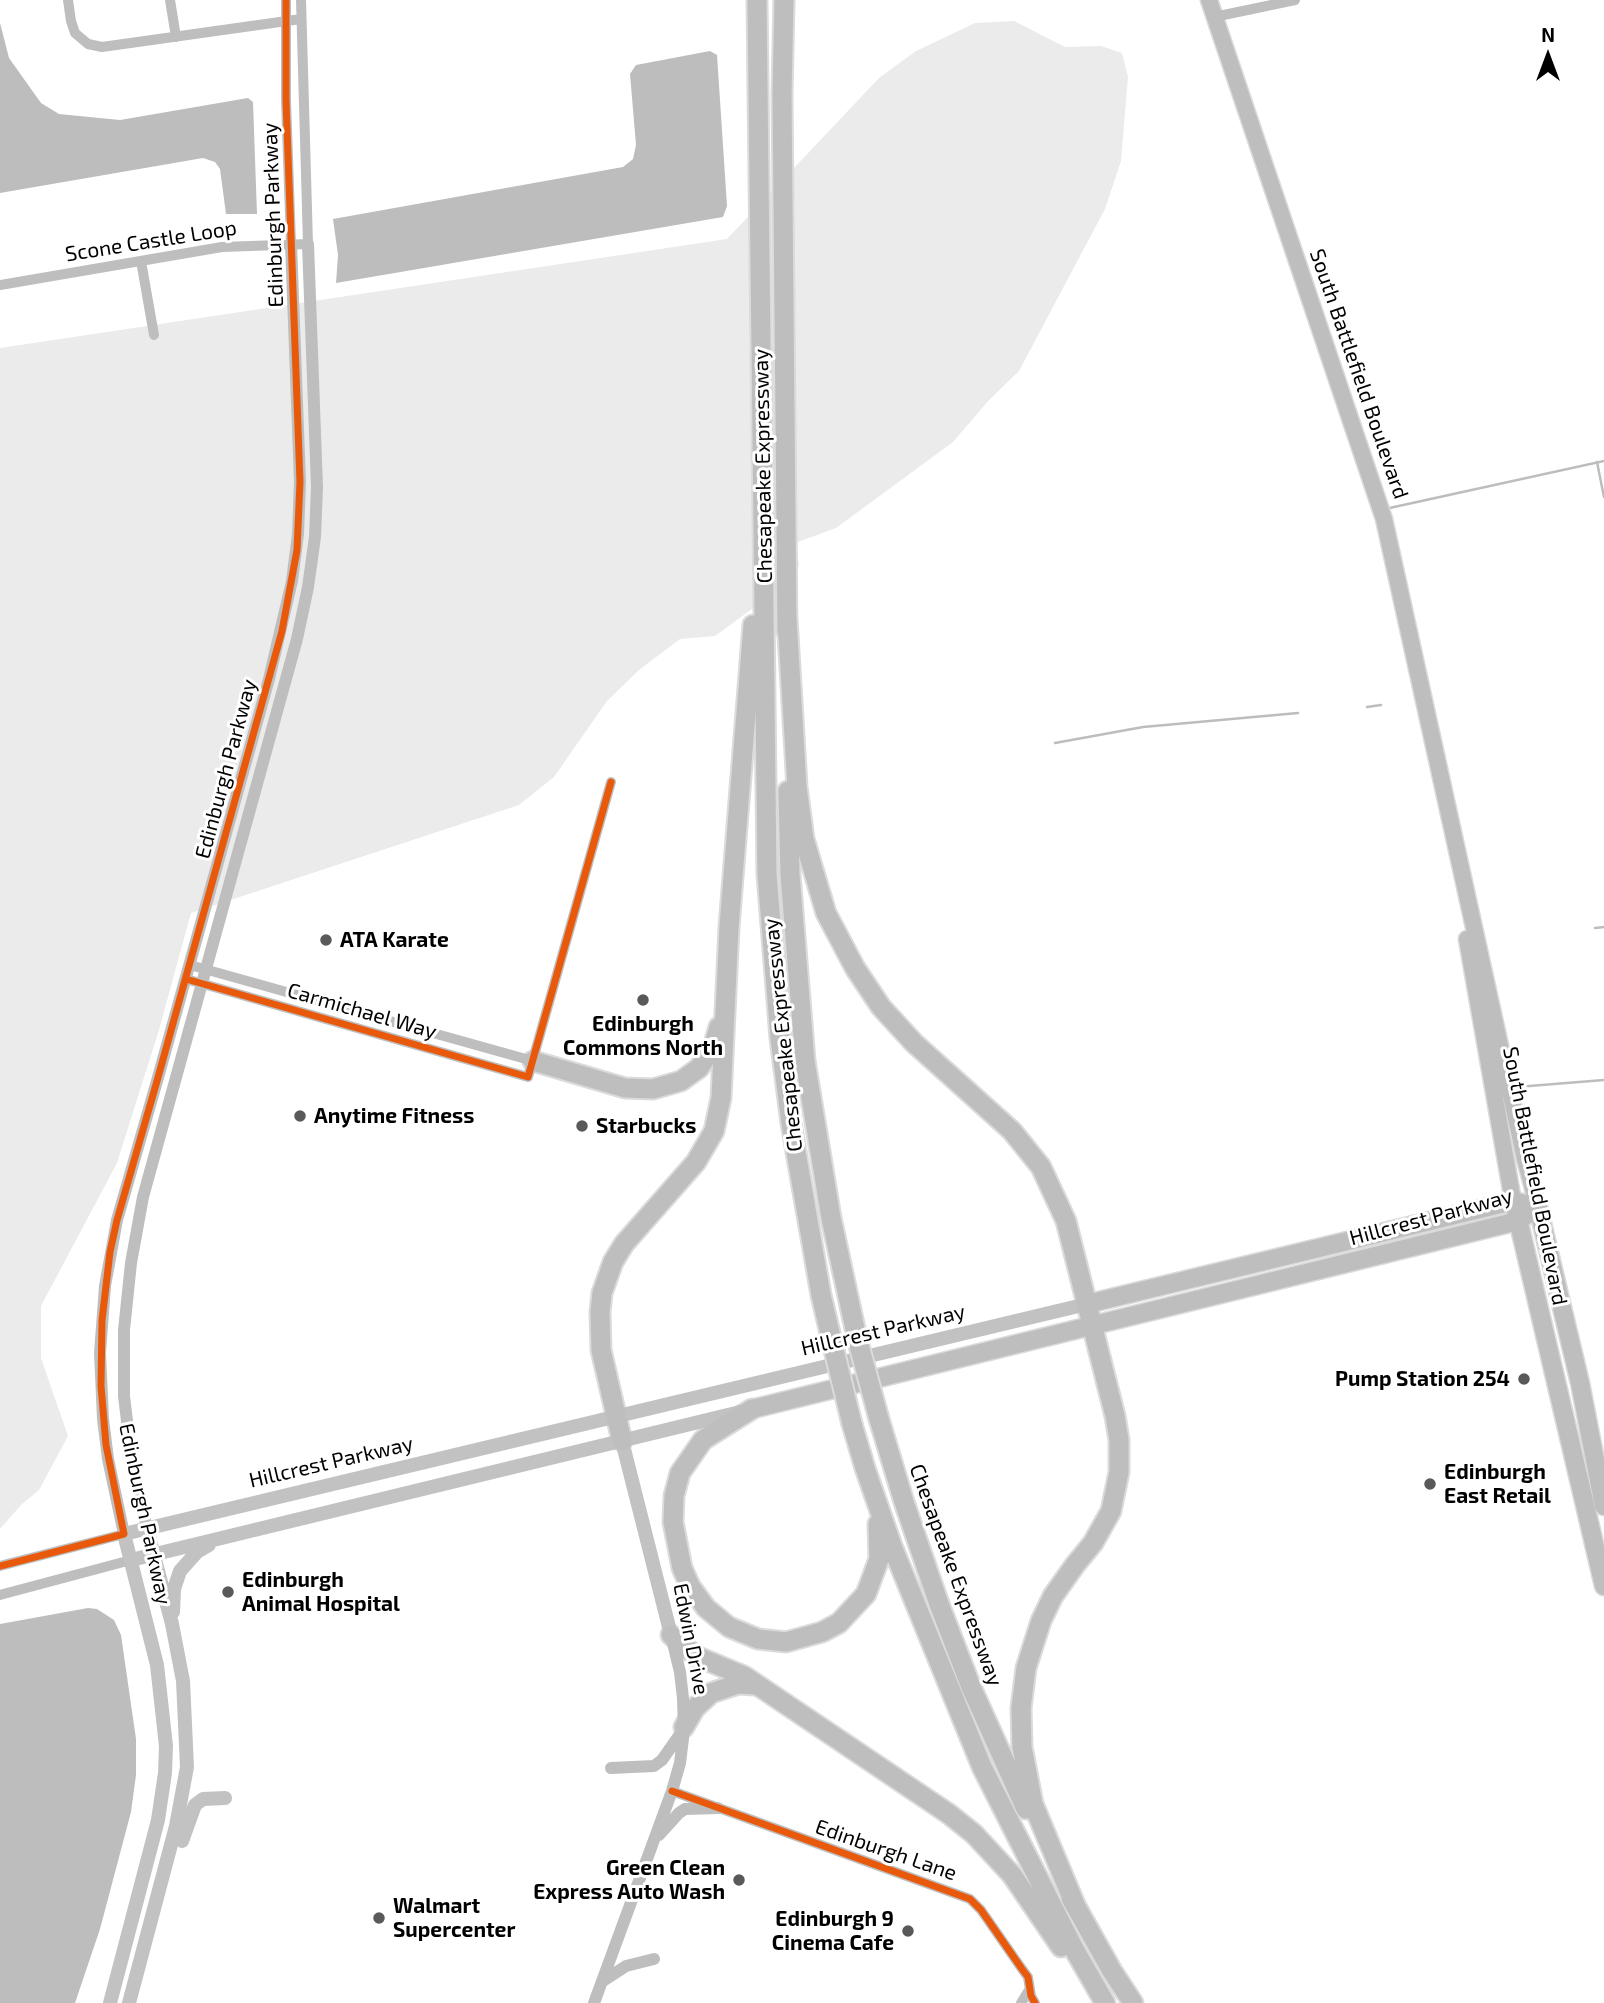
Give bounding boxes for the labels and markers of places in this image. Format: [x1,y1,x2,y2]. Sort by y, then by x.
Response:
place label: ATA Karate [340,927,449,953]
marker: ATA Karate [318,932,334,948]
marker: Edinburgh Commons North [635,992,651,1008]
place label: Edinburgh Commons North [563,1011,723,1061]
place label: Anytime Fitness [314,1103,474,1129]
marker: Anytime Fitness [292,1108,308,1124]
place label: Starbucks [596,1113,696,1139]
marker: Starbucks [574,1118,590,1134]
place label: Pump Station 254 [1335,1366,1510,1392]
marker: Pump Station 254 [1516,1371,1532,1387]
place label: Edinburgh East Retail [1444,1459,1551,1509]
marker: Edinburgh East Retail [1422,1476,1438,1492]
place label: Edinburgh Animal Hospital [242,1567,400,1617]
marker: Edinburgh Animal Hospital [220,1584,236,1600]
place label: Green Clean Express Auto Wash [533,1855,725,1905]
marker: Green Clean Express Auto Wash [731,1872,747,1888]
place label: Walmart Supercenter [393,1893,515,1943]
place label: Edinburgh 9 Cinema Cafe [772,1906,894,1956]
marker: Walmart Supercenter [371,1910,387,1926]
marker: Edinburgh 9 Cinema Cafe [900,1923,916,1939]

